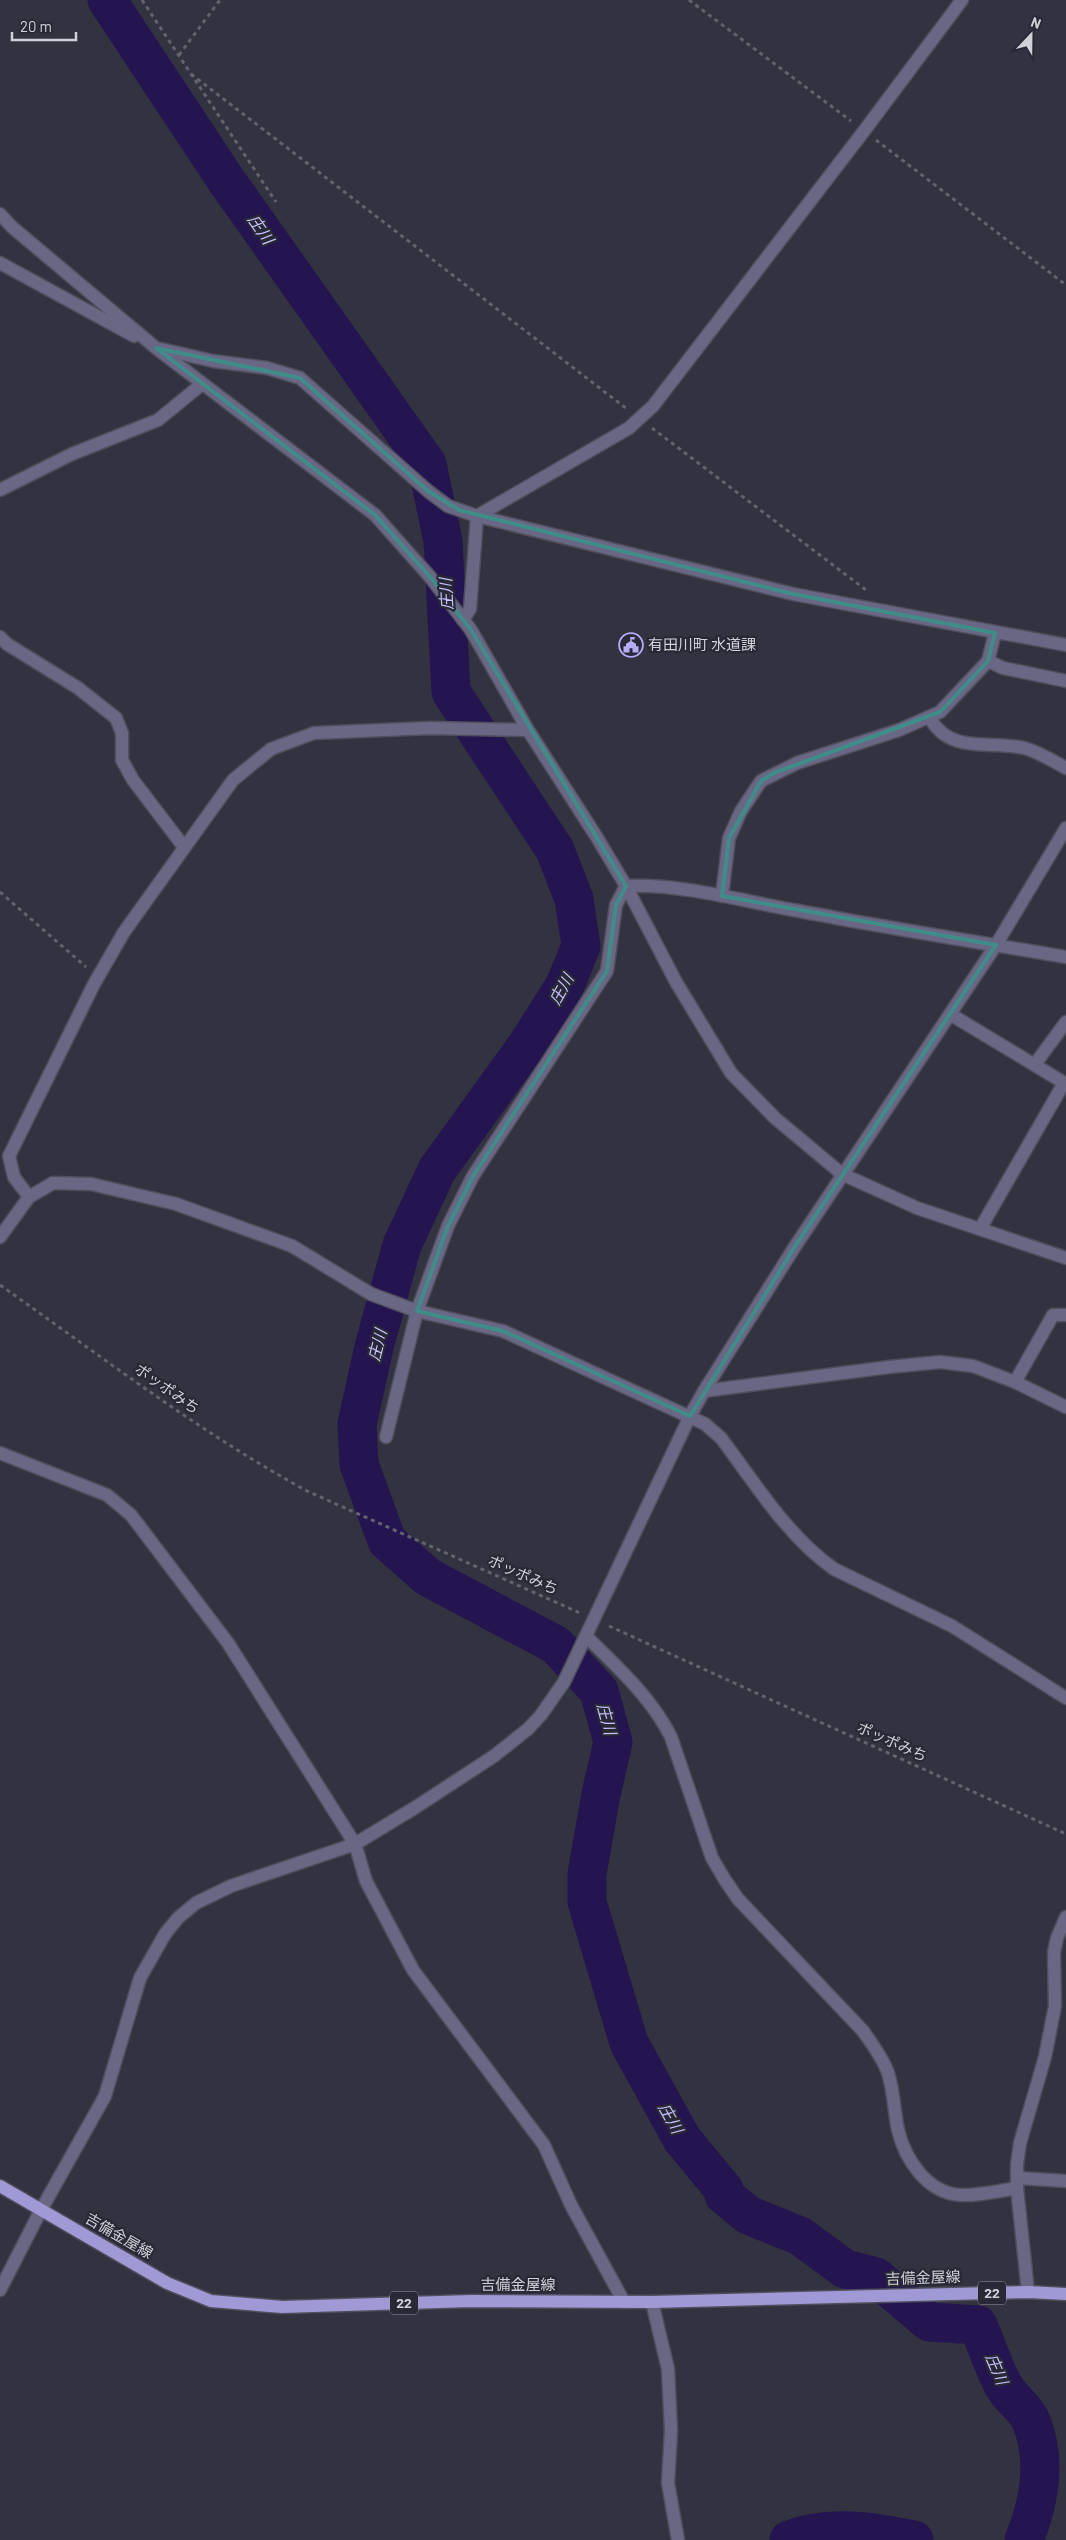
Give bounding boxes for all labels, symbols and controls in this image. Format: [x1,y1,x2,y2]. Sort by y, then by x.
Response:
scale bar [12,10,76,42]
north arrow [1006,10,1056,60]
text: N [1029,13,1044,32]
text: 20 m [20,17,52,35]
water label: 庄川 [244,210,280,249]
water label: 庄川 [435,576,456,611]
public building icon: 有田川町 水道課 [618,632,644,658]
place label: 有田川町 水道課 [648,635,756,653]
water label: 庄川 [544,968,578,1007]
water label: 庄川 [363,1325,390,1363]
street label: ポッポみち [132,1359,203,1417]
street label: ポッポみち [485,1551,561,1598]
water label: 庄川 [594,1701,621,1739]
street label: ポッポみち [854,1718,930,1765]
water label: 庄川 [655,2099,688,2138]
street label: 吉備金屋線 [83,2209,156,2262]
street label: 吉備金屋線 [885,2267,961,2287]
street label: 吉備金屋線 [480,2275,556,2293]
road number: 22 [978,2282,1006,2304]
road number: 22 [390,2292,418,2314]
water label: 庄川 [982,2350,1013,2389]

